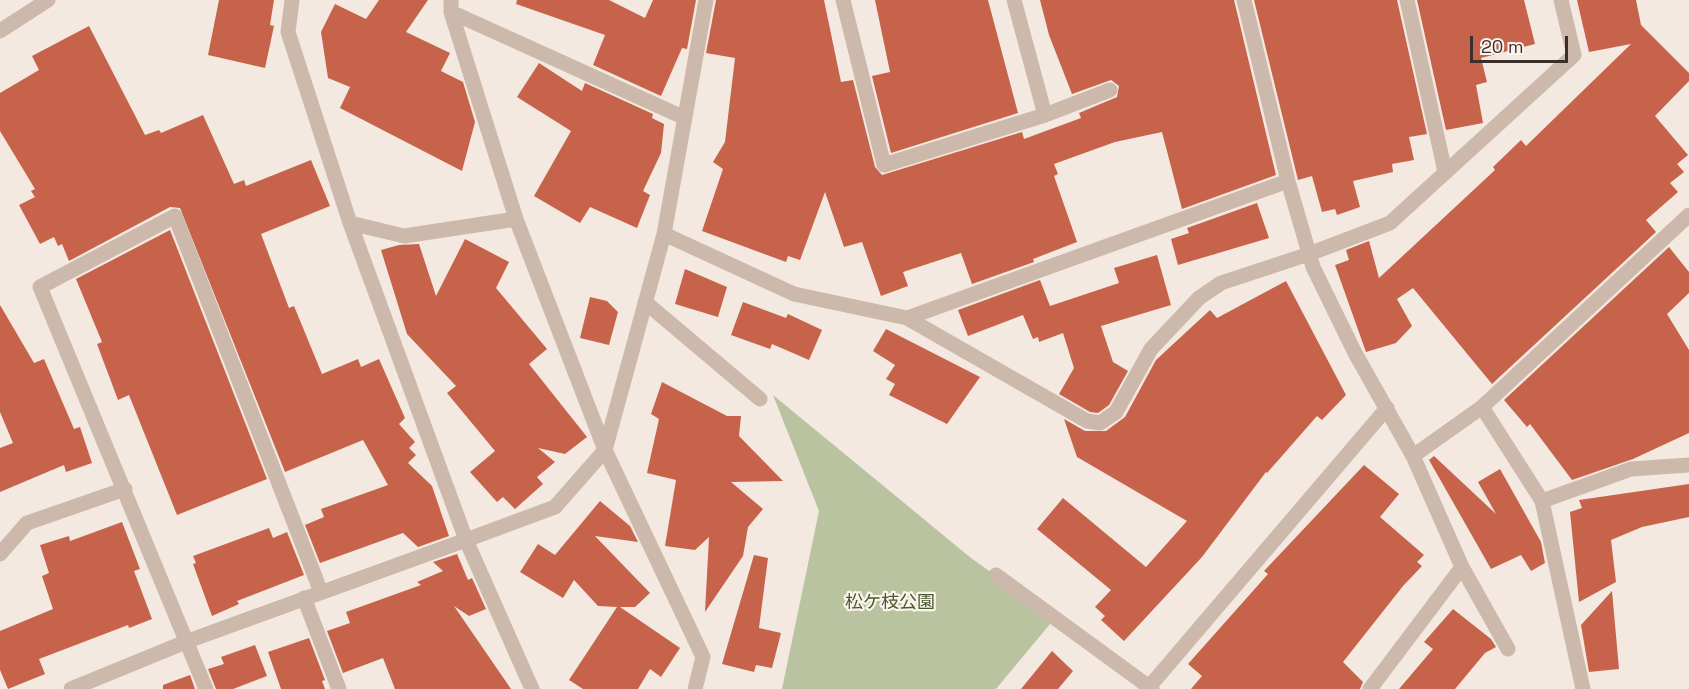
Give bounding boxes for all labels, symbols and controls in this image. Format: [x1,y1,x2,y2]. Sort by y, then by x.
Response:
scale bar [1473,24,1570,62]
text: 20 m [1481,35,1524,58]
park label: 松ケ枝公園 [845,592,935,614]

